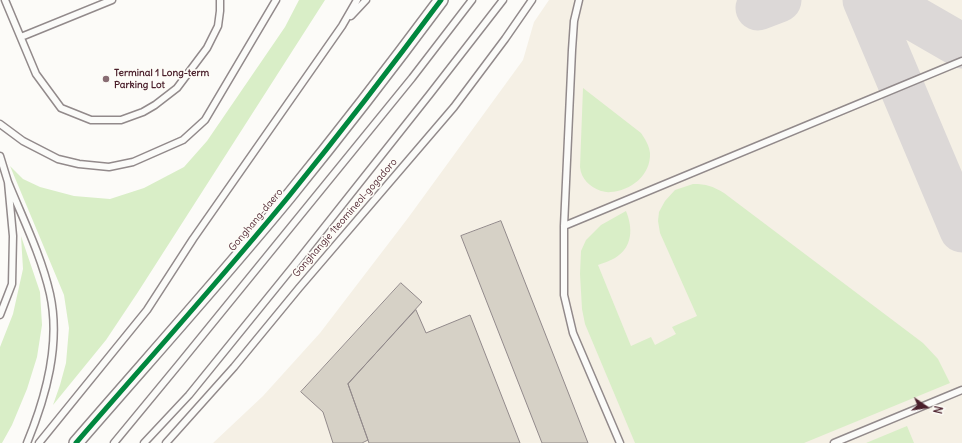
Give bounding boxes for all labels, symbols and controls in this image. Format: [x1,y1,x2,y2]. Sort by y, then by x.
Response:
place label: Terminal 1 Long-term Parking Lot [114,67,209,90]
marker: Terminal 1 Long-term Parking Lot [101,74,111,84]
street label: Gonghangje 1teomineol-gogadoro [290,156,400,280]
street label: Gonghang-daero [226,186,286,254]
north arrow [906,387,946,427]
text: N [930,404,945,415]

